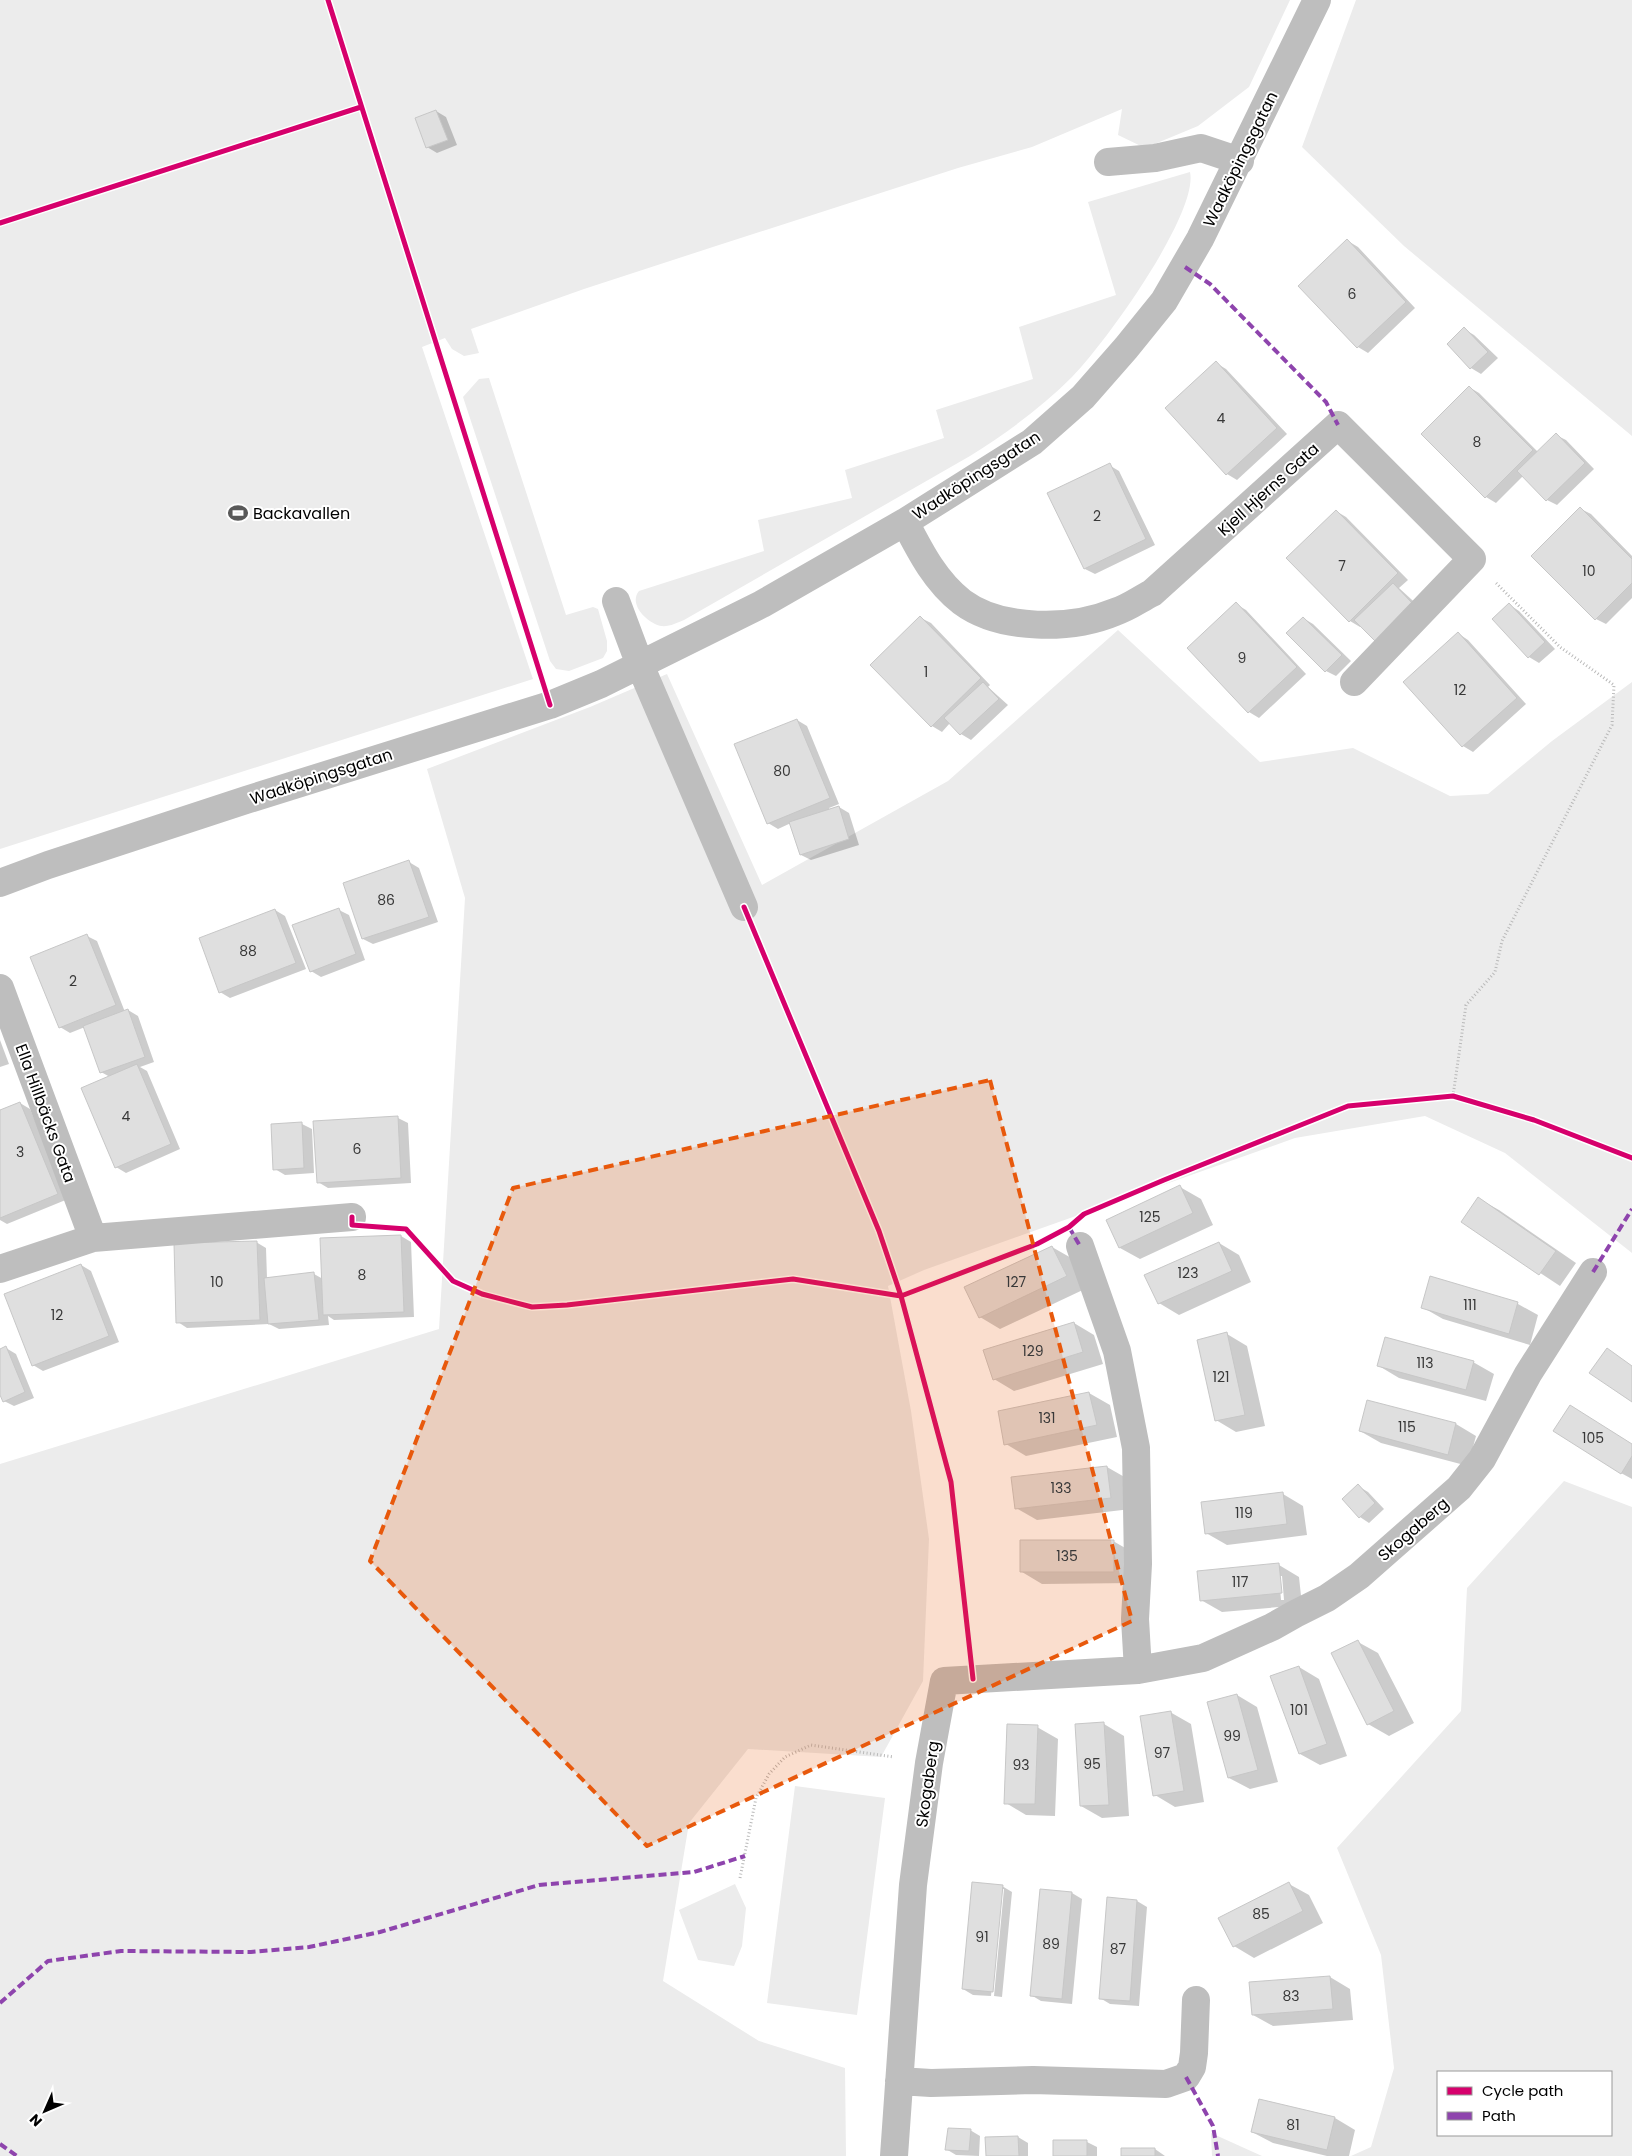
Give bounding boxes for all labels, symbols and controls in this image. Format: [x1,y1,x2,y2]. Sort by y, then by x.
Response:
street label: Wadköpingsgatan [1198,87,1283,231]
house number: 6 [1348,284,1357,304]
house number: 4 [1217,408,1226,428]
street label: Wadköpingsgatan [908,425,1045,525]
house number: 8 [1473,432,1482,452]
street label: Kjell Hjerns Gata [1213,438,1324,541]
sports icon: Backavallen [227,502,249,524]
place label: Backavallen [253,502,350,525]
house number: 2 [1093,506,1101,526]
house number: 7 [1338,556,1346,576]
house number: 10 [1582,561,1596,581]
house number: 9 [1238,648,1246,668]
house number: 1 [924,662,928,682]
house number: 12 [1454,680,1466,700]
street label: Wadköpingsgatan [247,743,395,810]
house number: 80 [773,761,791,781]
house number: 86 [377,890,395,910]
house number: 88 [239,941,257,961]
house number: 2 [69,971,77,991]
street label: Ella Hillbäcks Gata [10,1041,81,1186]
house number: 4 [122,1106,131,1126]
house number: 6 [353,1139,362,1159]
house number: 3 [16,1142,24,1162]
house number: 125 [1139,1207,1161,1227]
house number: 123 [1178,1263,1198,1283]
house number: 8 [358,1265,367,1285]
house number: 10 [210,1272,224,1292]
house number: 127 [1006,1272,1026,1292]
house number: 111 [1463,1295,1477,1315]
house number: 12 [51,1305,63,1325]
house number: 129 [1022,1341,1044,1361]
house number: 113 [1416,1353,1434,1373]
house number: 121 [1212,1367,1230,1387]
house number: 131 [1038,1408,1056,1428]
house number: 115 [1398,1417,1416,1437]
house number: 105 [1582,1428,1604,1448]
house number: 133 [1051,1478,1071,1498]
street label: Skogaberg [1373,1492,1454,1567]
house number: 119 [1235,1503,1253,1523]
house number: 135 [1056,1546,1078,1566]
house number: 117 [1232,1572,1249,1592]
house number: 101 [1290,1700,1308,1720]
house number: 99 [1223,1726,1241,1746]
street label: Skogaberg [910,1739,945,1829]
house number: 97 [1154,1743,1171,1763]
house number: 95 [1083,1754,1101,1774]
house number: 93 [1012,1755,1030,1775]
house number: 85 [1252,1904,1270,1924]
house number: 91 [975,1927,989,1947]
house number: 89 [1042,1934,1060,1954]
house number: 87 [1110,1939,1127,1959]
house number: 83 [1282,1986,1300,2006]
legend [1437,2071,1612,2136]
text: Cycle path [1482,2080,1563,2101]
north arrow [20,2086,70,2136]
text: Path [1482,2105,1516,2126]
text: N [25,2109,47,2131]
house number: 81 [1286,2115,1300,2135]

